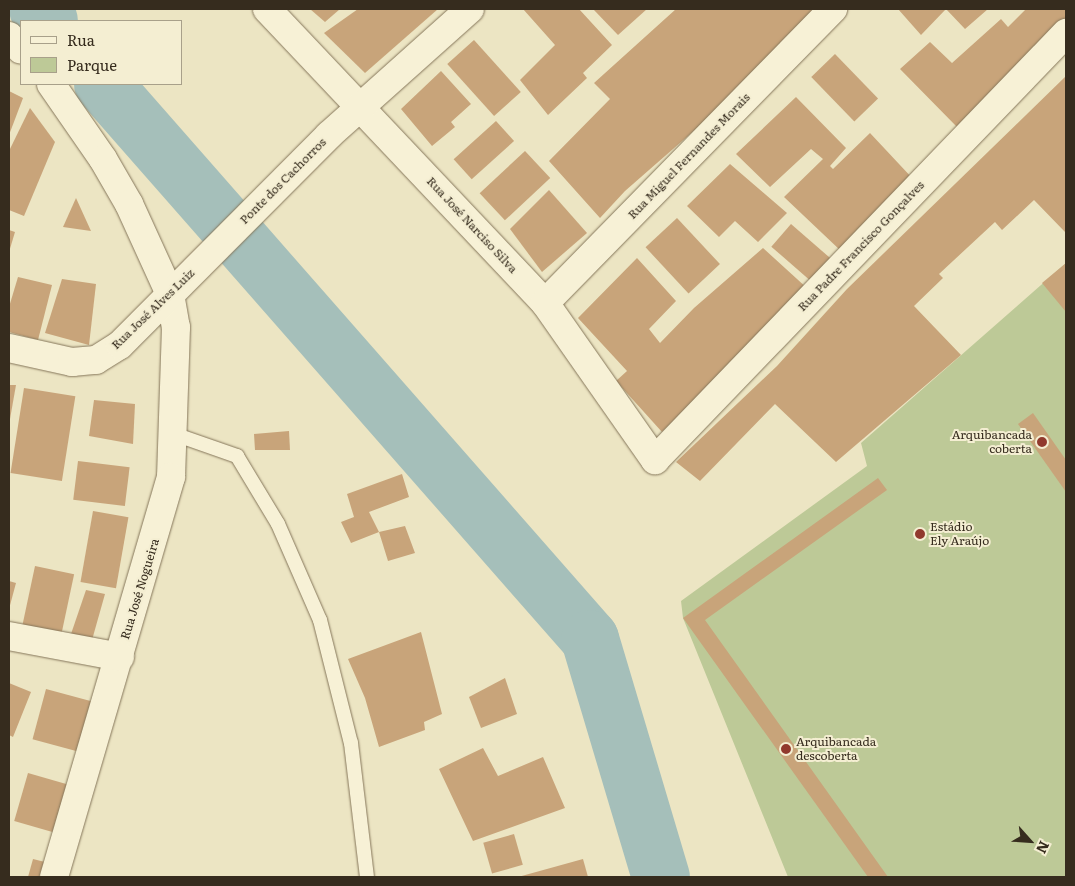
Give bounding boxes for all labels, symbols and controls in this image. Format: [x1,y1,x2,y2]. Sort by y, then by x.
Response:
legend [20,20,182,85]
text: Rua [67,28,95,51]
text: Parque [67,53,117,76]
street label: Rua Miguel Fernandes Morais [625,90,753,222]
street label: Ponte dos Cachorros [237,135,329,227]
street label: Rua José Narciso Silva [424,174,520,276]
street label: Rua Padre Francisco Gonçalves [795,178,927,314]
street label: Rua José Alves Luiz [109,266,197,352]
place label: Arquibancada coberta [952,428,1032,456]
marker: Arquibancada coberta [1036,436,1048,448]
place label: Estádio Ely Araújo [930,520,989,548]
marker: Estádio Ely Araújo [914,528,926,540]
street label: Rua José Nogueira [118,537,162,641]
place label: Arquibancada descoberta [796,735,876,763]
marker: Arquibancada descoberta [780,743,792,755]
north arrow [1005,816,1055,866]
text: N [1032,838,1055,857]

